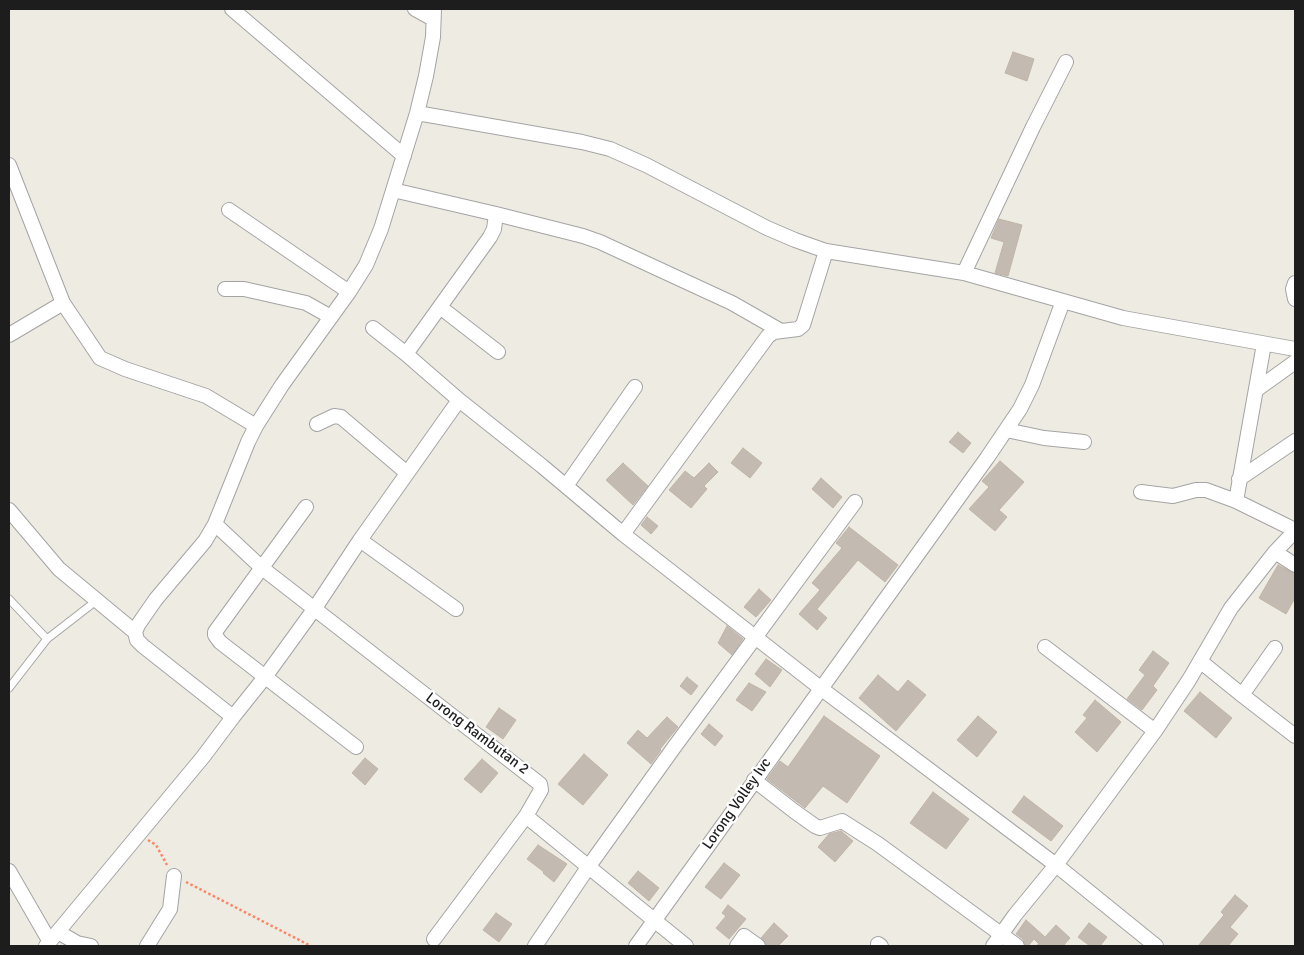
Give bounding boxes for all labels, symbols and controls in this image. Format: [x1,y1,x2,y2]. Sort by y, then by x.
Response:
street label: Lorong Rambutan 2 [422,689,532,779]
street label: Lorong Volley Ivc [699,755,775,853]

